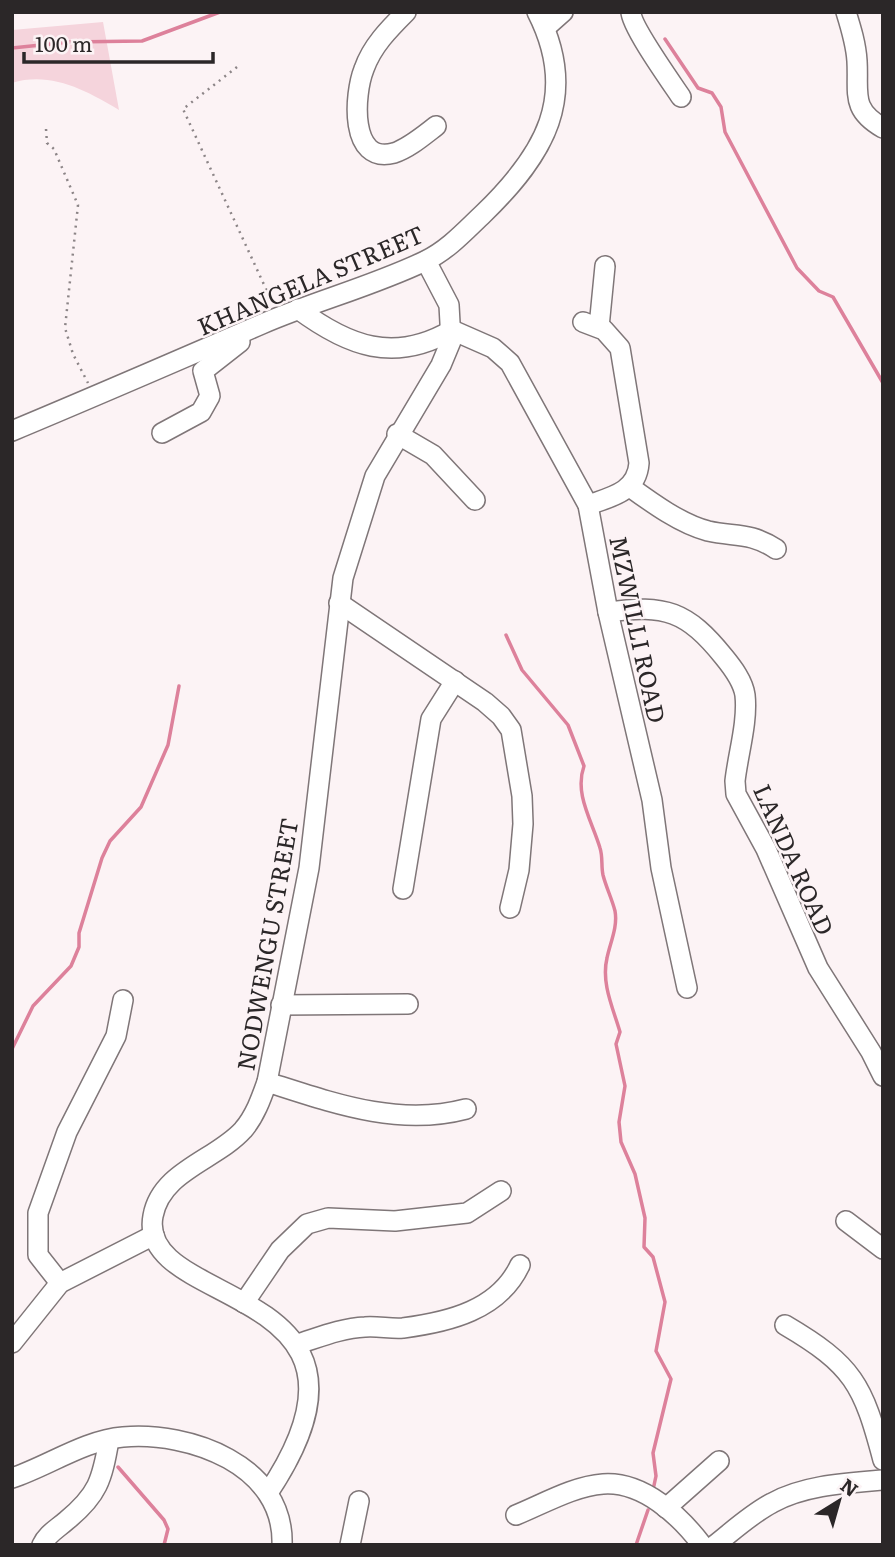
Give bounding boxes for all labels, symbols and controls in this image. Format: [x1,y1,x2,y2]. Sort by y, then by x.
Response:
scale bar [24,21,214,65]
text: 100 m [35,27,92,58]
street label: KHANGELA STREET [191,215,429,343]
street label: MZWILLI ROAD [602,532,676,726]
street label: LANDA ROAD [746,778,844,940]
street label: NODWENGU STREET [227,815,305,1073]
north arrow [804,1466,874,1536]
text: N [835,1471,865,1503]

